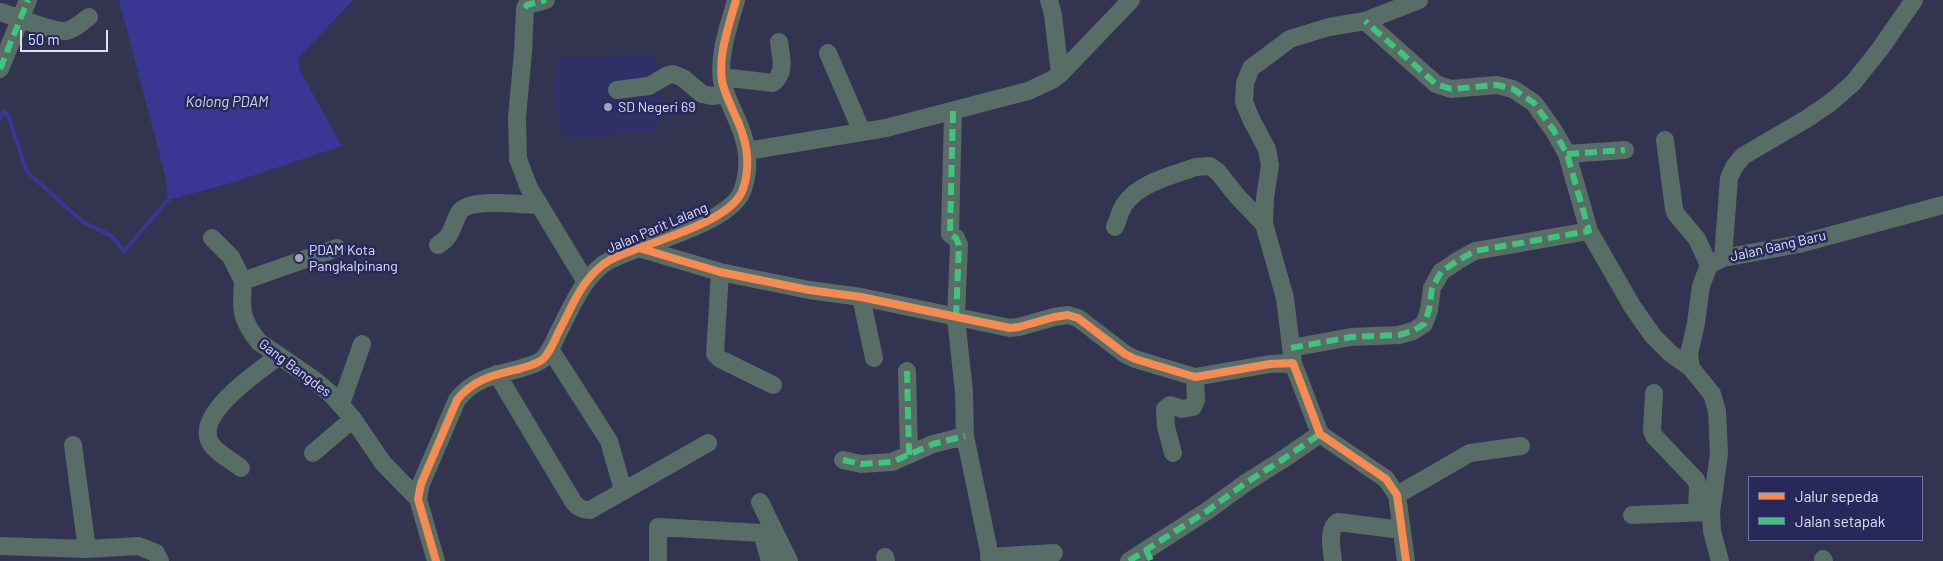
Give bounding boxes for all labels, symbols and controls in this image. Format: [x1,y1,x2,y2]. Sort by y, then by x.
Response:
scale bar [22,20,110,52]
text: 50 m [28,30,60,48]
water label: Kolong PDAM [186,93,268,111]
place label: SD Negeri 69 [618,99,695,115]
marker: SD Negeri 69 [602,101,614,113]
street label: Jalan Parit Lalang [604,199,710,257]
street label: Jalan Gang Baru [1728,227,1828,265]
place label: PDAM Kota Pangkalpinang [309,242,398,274]
marker: PDAM Kota Pangkalpinang [293,252,305,264]
street label: Gang Bangdes [256,335,334,401]
legend [1748,476,1923,541]
text: Jalur sepeda [1795,487,1879,505]
text: Jalan setapak [1795,512,1885,530]

